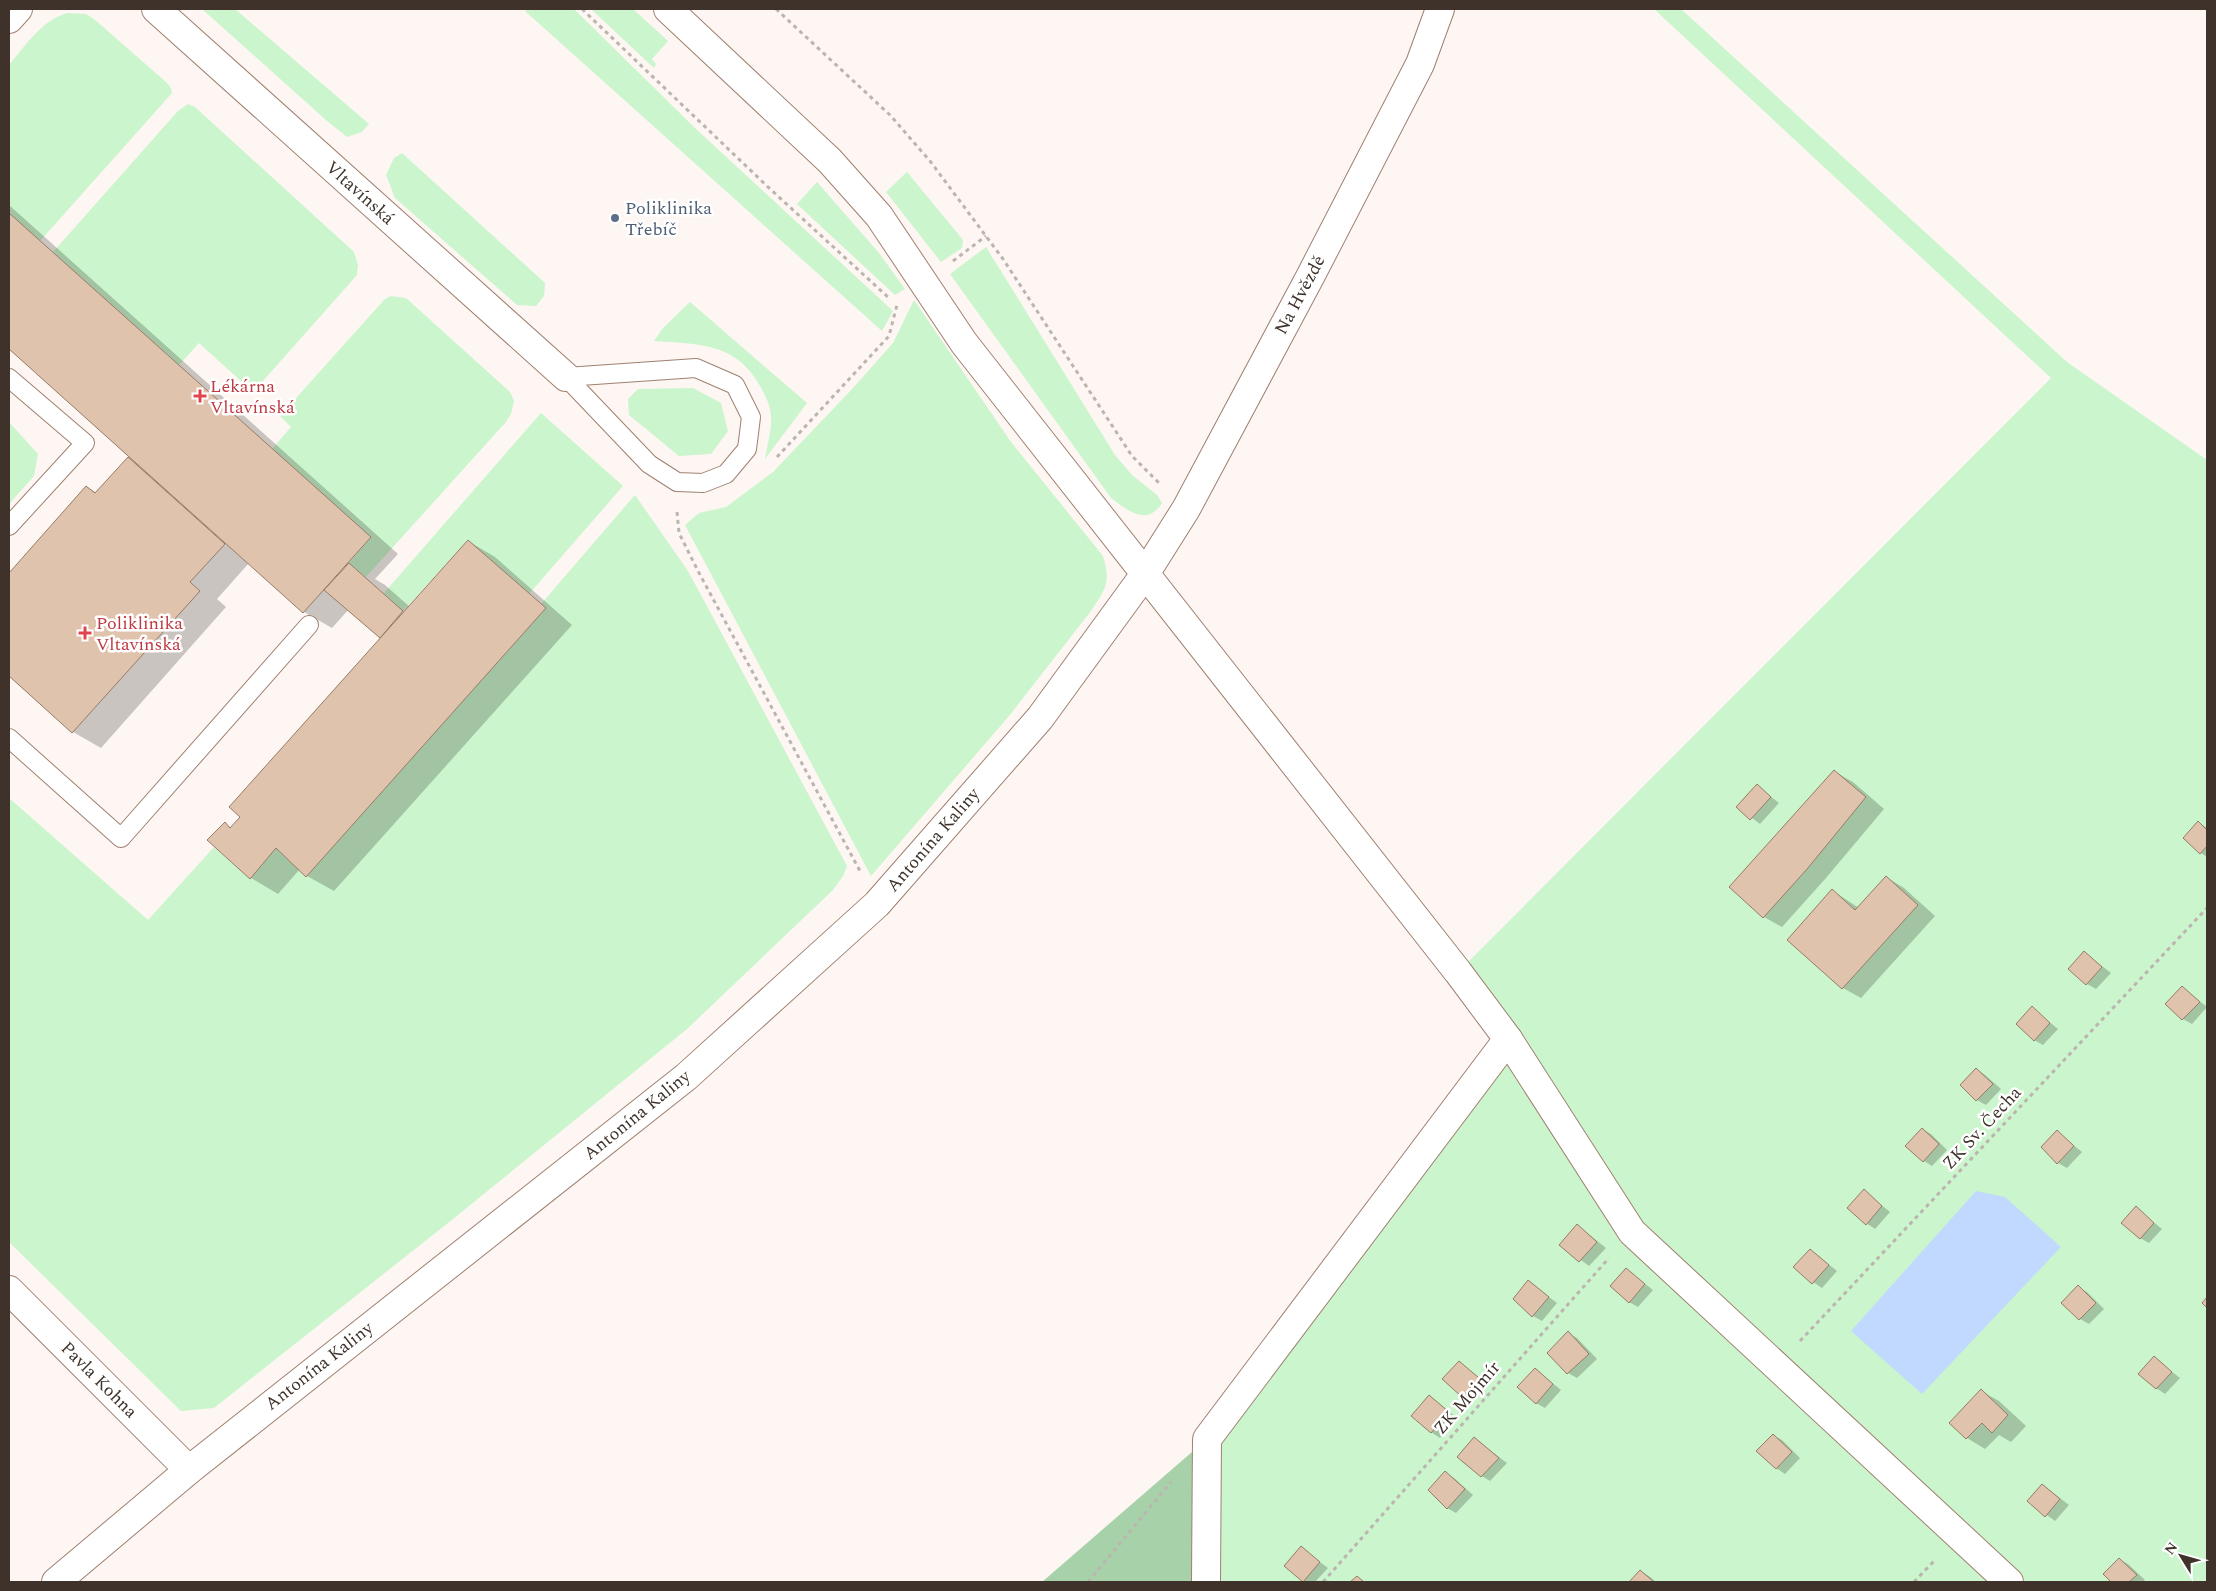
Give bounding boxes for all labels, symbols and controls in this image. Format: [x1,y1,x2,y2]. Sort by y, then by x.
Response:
street label: Vltavínská [319,155,401,232]
place label: Poliklinika Třebíč [625,195,712,243]
marker: Poliklinika Třebíč [609,212,621,224]
street label: Na Hvězdě [1268,250,1332,340]
place label: Lékárna Vltavínská [210,373,295,421]
marker: Lékárna Vltavínská [194,390,206,402]
place label: Poliklinika Vltavínská [96,610,183,658]
marker: Poliklinika Vltavínská [78,626,92,640]
street label: Antonína Kaliny [880,781,987,898]
street label: Antonína Kaliny [578,1062,697,1167]
street label: ZK Sv. Čecha [1936,1080,2028,1176]
street label: Antonína Kaliny [259,1314,380,1417]
street label: Pavla Kohna [54,1335,144,1425]
street label: ZK Mojmír [1427,1355,1507,1441]
north arrow [2156,1531,2206,1581]
text: N [2159,1538,2183,1559]

